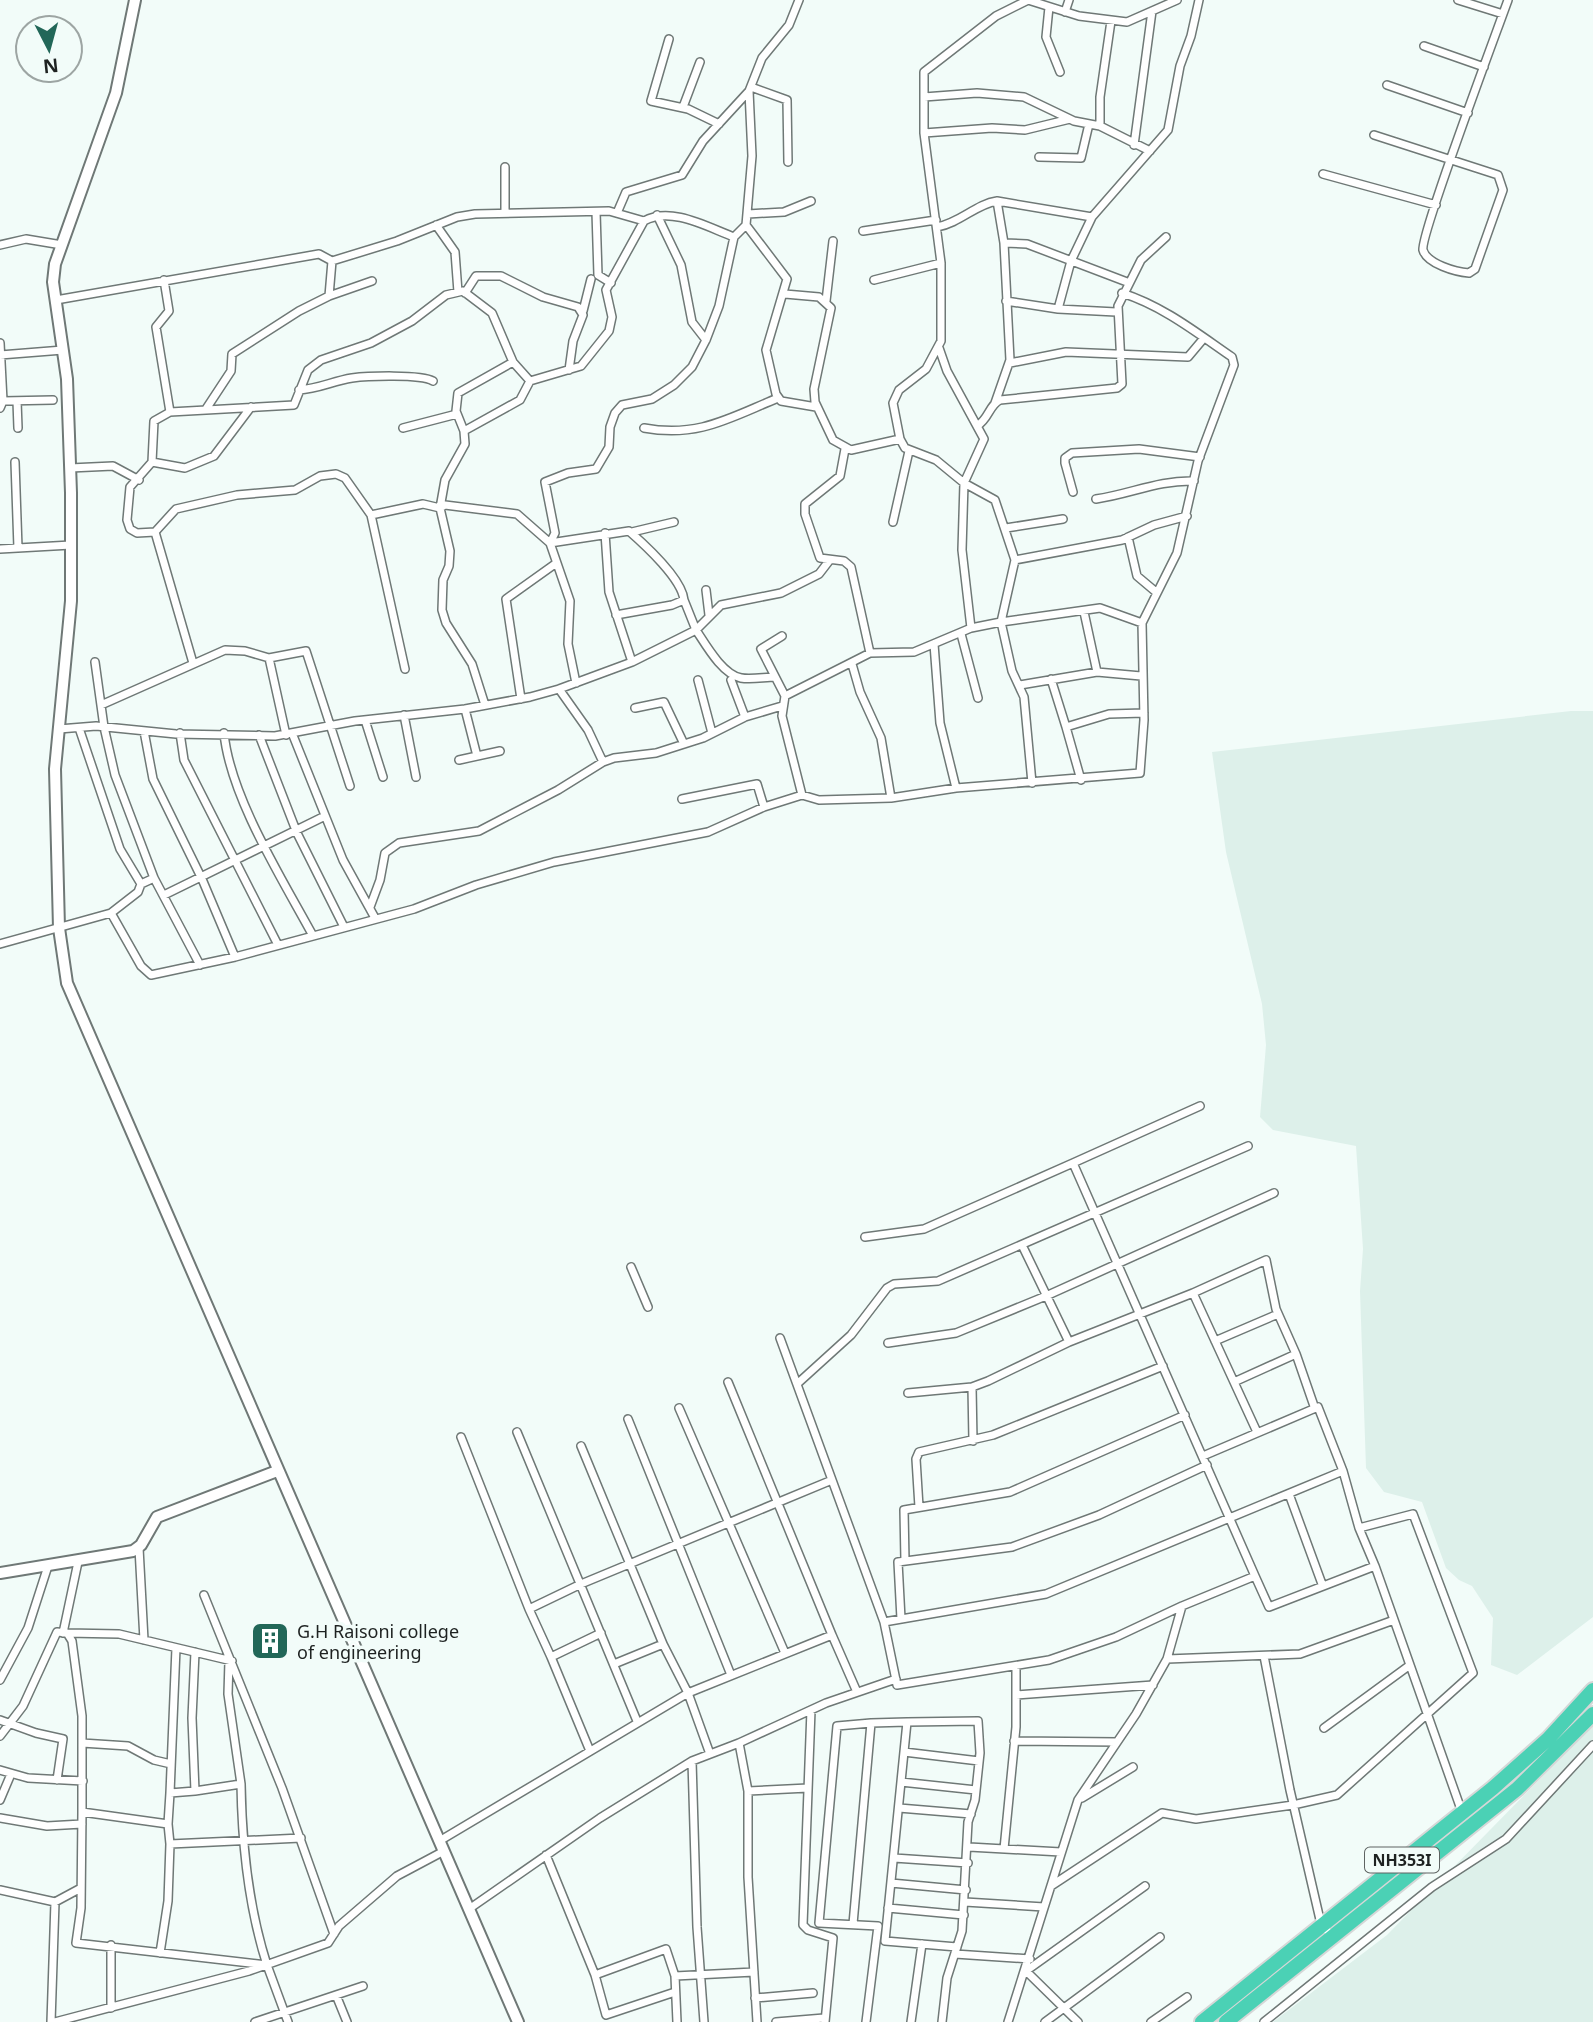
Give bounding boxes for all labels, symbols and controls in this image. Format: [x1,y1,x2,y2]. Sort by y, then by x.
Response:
north arrow [14,14,84,84]
text: N [42,52,60,80]
place label: G.H Raisoni college of engineering [297,1619,459,1664]
building icon: G.H Raisoni college of engineering [249,1620,291,1662]
road number: NH353I [1365,1848,1439,1872]

